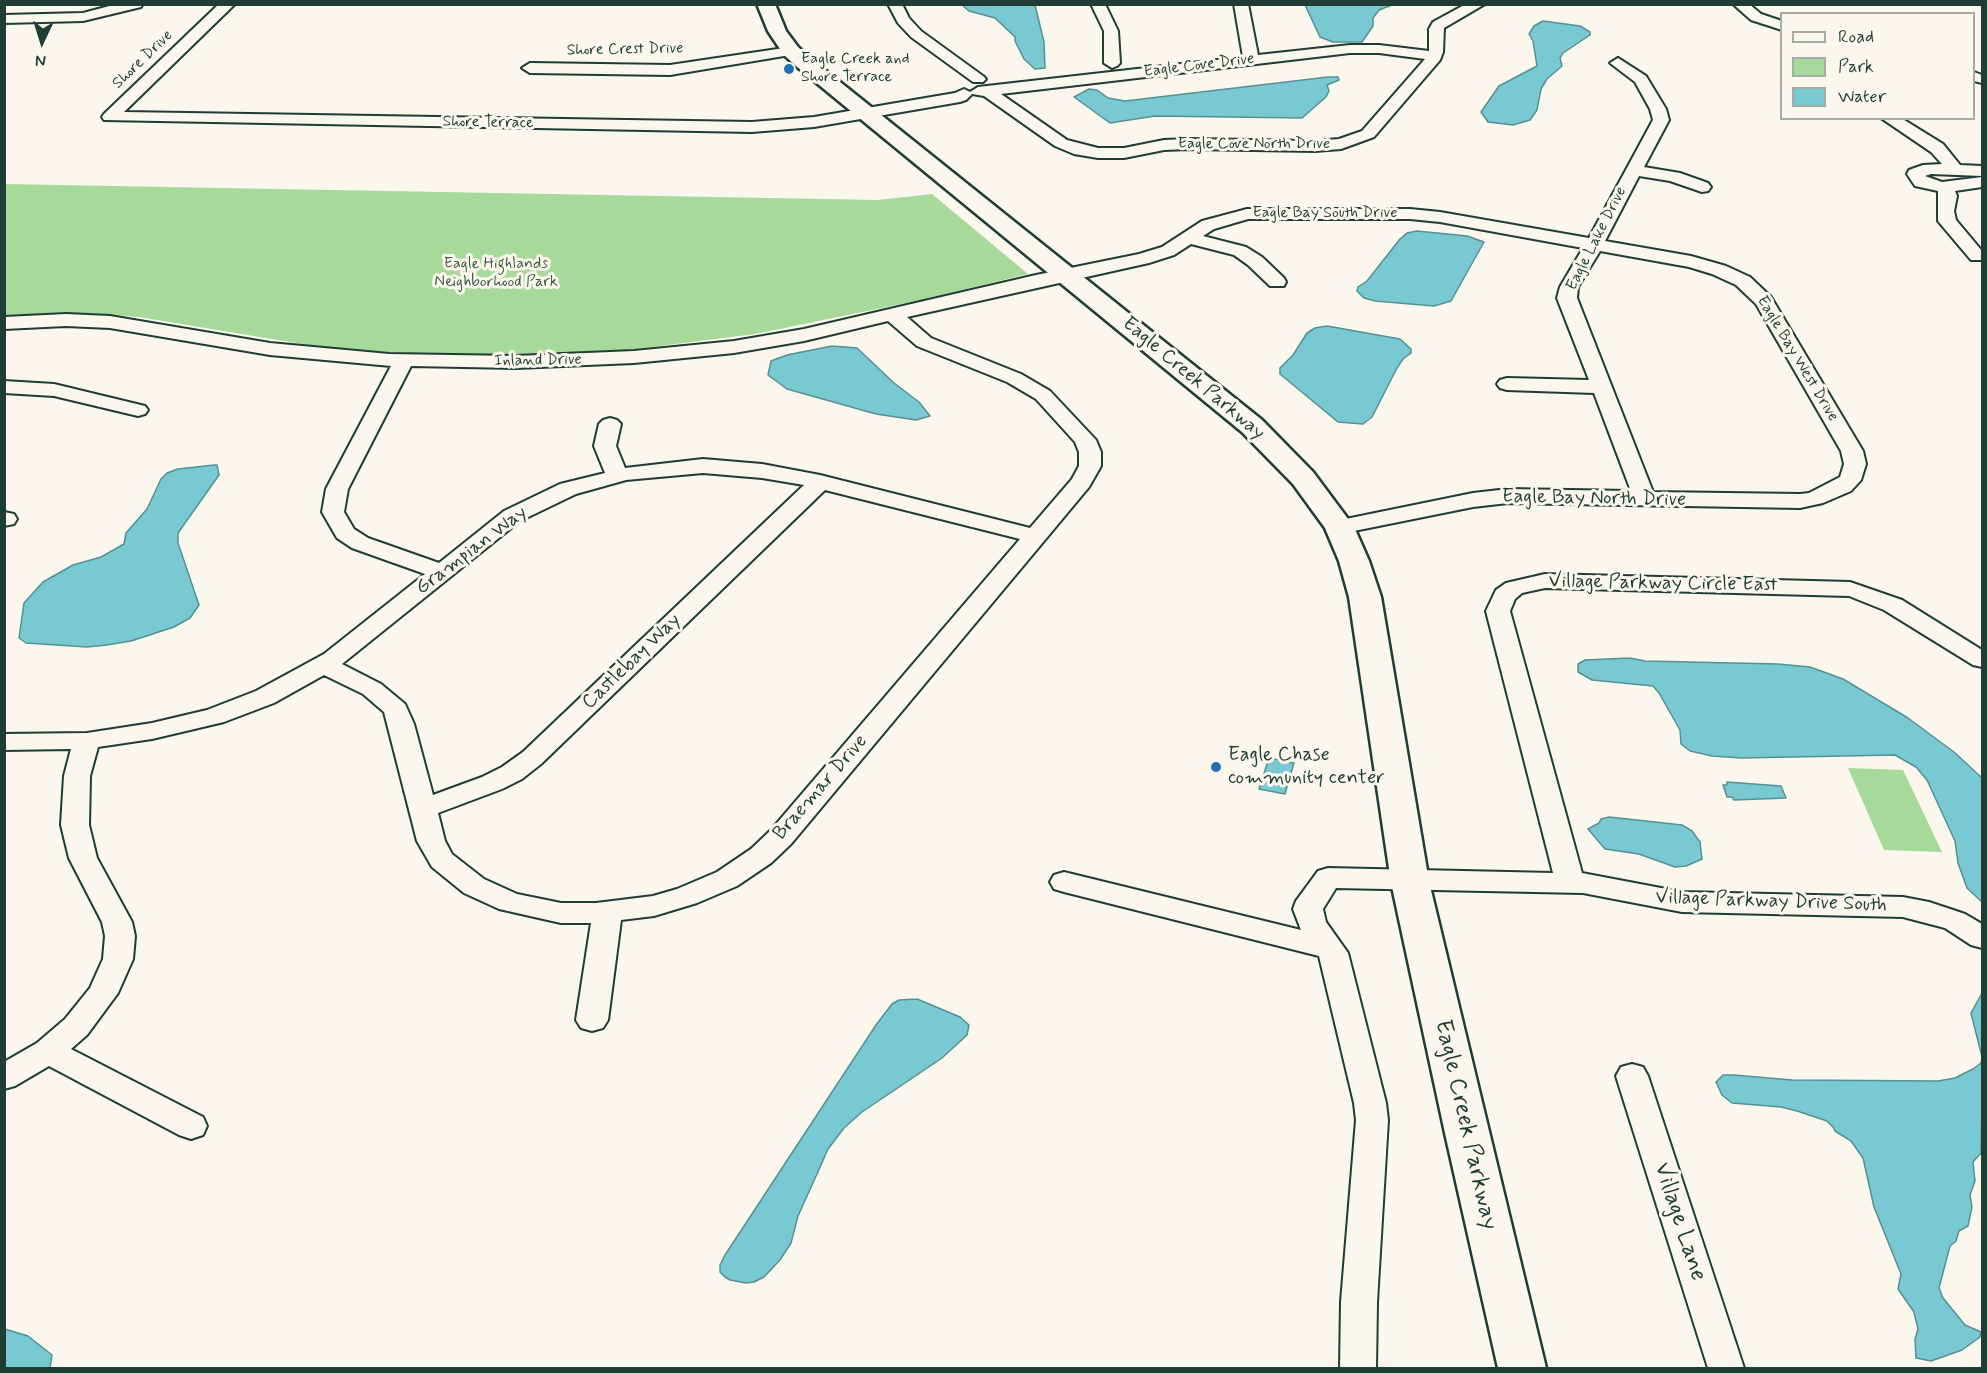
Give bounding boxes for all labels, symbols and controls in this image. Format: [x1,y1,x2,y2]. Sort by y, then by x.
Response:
north arrow [12,12,72,72]
legend [1780,12,1975,120]
text: Road [1838,25,1874,49]
street label: Shore Drive [109,27,177,93]
street label: Shore Crest Drive [566,39,684,61]
text: N [35,50,47,71]
place label: Eagle Creek and Shore Terrace [801,50,910,88]
street label: Eagle Cove Drive [1143,50,1255,82]
text: Park [1838,55,1874,79]
marker: Eagle Creek and Shore Terrace [782,62,796,76]
text: Water [1838,85,1886,109]
street label: Shore Terrace [442,113,534,133]
street label: Eagle Cove North Drive [1178,135,1330,155]
street label: Eagle Lake Drive [1563,184,1631,294]
street label: Eagle Bay South Drive [1253,204,1397,224]
park label: Eagle Highlands Neighborhood Park [434,255,558,293]
street label: Eagle Bay West Drive [1752,293,1842,425]
street label: Eagle Creek Parkway [1117,312,1269,446]
street label: Inland Drive [494,351,582,371]
street label: Eagle Bay North Drive [1502,485,1686,513]
street label: Grampian Way [412,501,532,601]
street label: Village Parkway Circle East [1548,570,1778,598]
street label: Castlebay Way [578,609,686,715]
street label: Braemar Drive [769,730,873,846]
place label: Eagle Chase community center [1228,744,1385,791]
marker: Eagle Chase community center [1209,760,1223,774]
street label: Village Parkway Drive South [1655,886,1887,918]
street label: Eagle Creek Parkway [1427,1017,1503,1233]
street label: Village Lane [1646,1159,1712,1285]

